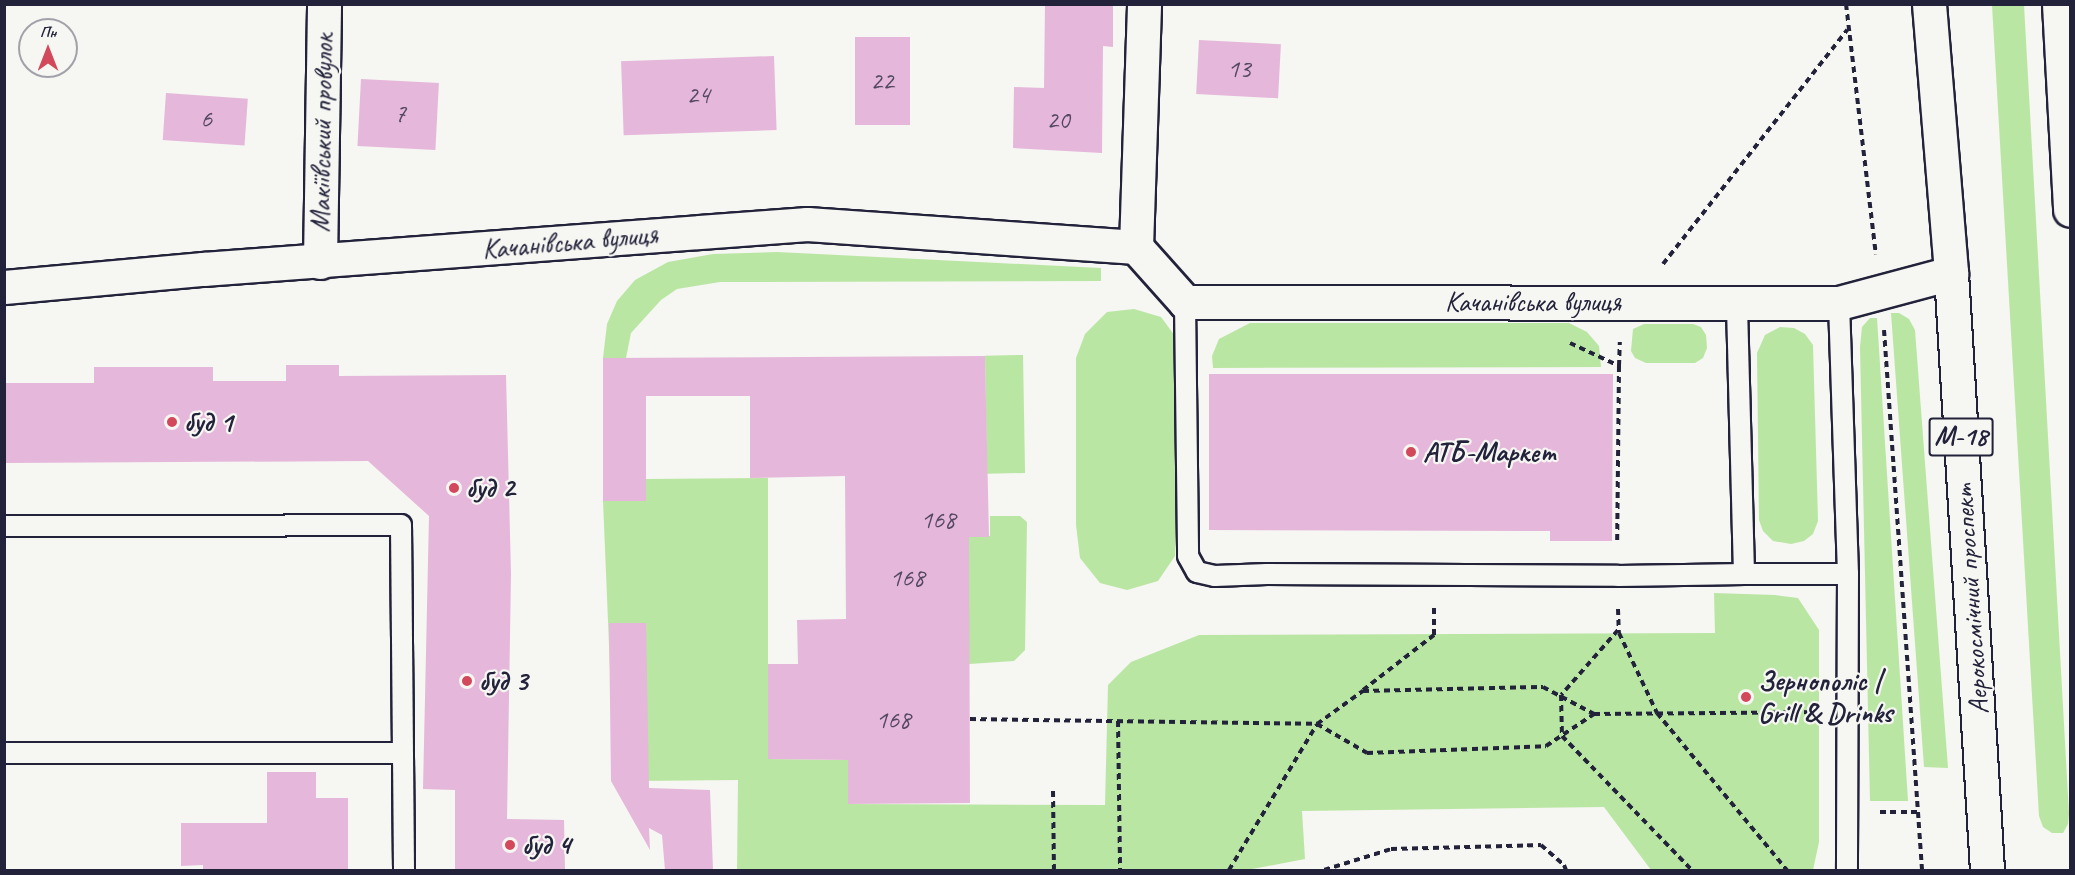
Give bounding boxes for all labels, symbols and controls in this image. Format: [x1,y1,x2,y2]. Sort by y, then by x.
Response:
north arrow [18,18,78,78]
text: Пн [40,22,56,42]
street label: Макіївський провулок [303,33,341,233]
house number: 13 [1227,53,1251,85]
house number: 22 [870,65,894,97]
house number: 24 [686,79,710,111]
house number: 7 [394,98,406,130]
house number: 6 [200,103,212,135]
house number: 20 [1046,104,1070,136]
street label: Качанівська вулиця [480,218,660,266]
street label: Качанівська вулиця [1445,285,1621,319]
place label: буд 1 [184,405,232,439]
road number: М-18 [1928,413,1994,461]
marker: буд 1 [165,415,179,429]
place label: АТБ-Маркет [1423,435,1556,469]
marker: АТБ-Маркет [1404,445,1418,459]
place label: буд 2 [466,471,514,505]
marker: буд 2 [447,481,461,495]
street label: Аерокосмічний проспект [1946,483,1996,715]
house number: 168 [920,504,956,536]
house number: 168 [889,562,925,594]
place label: буд 3 [479,664,527,698]
place label: Зернополіс | Grill & Drinks [1758,664,1892,730]
marker: буд 3 [460,674,474,688]
marker: Зернополіс | Grill & Drinks [1739,690,1753,704]
house number: 168 [875,704,911,736]
place label: буд 4 [522,828,570,862]
marker: буд 4 [503,838,517,852]

